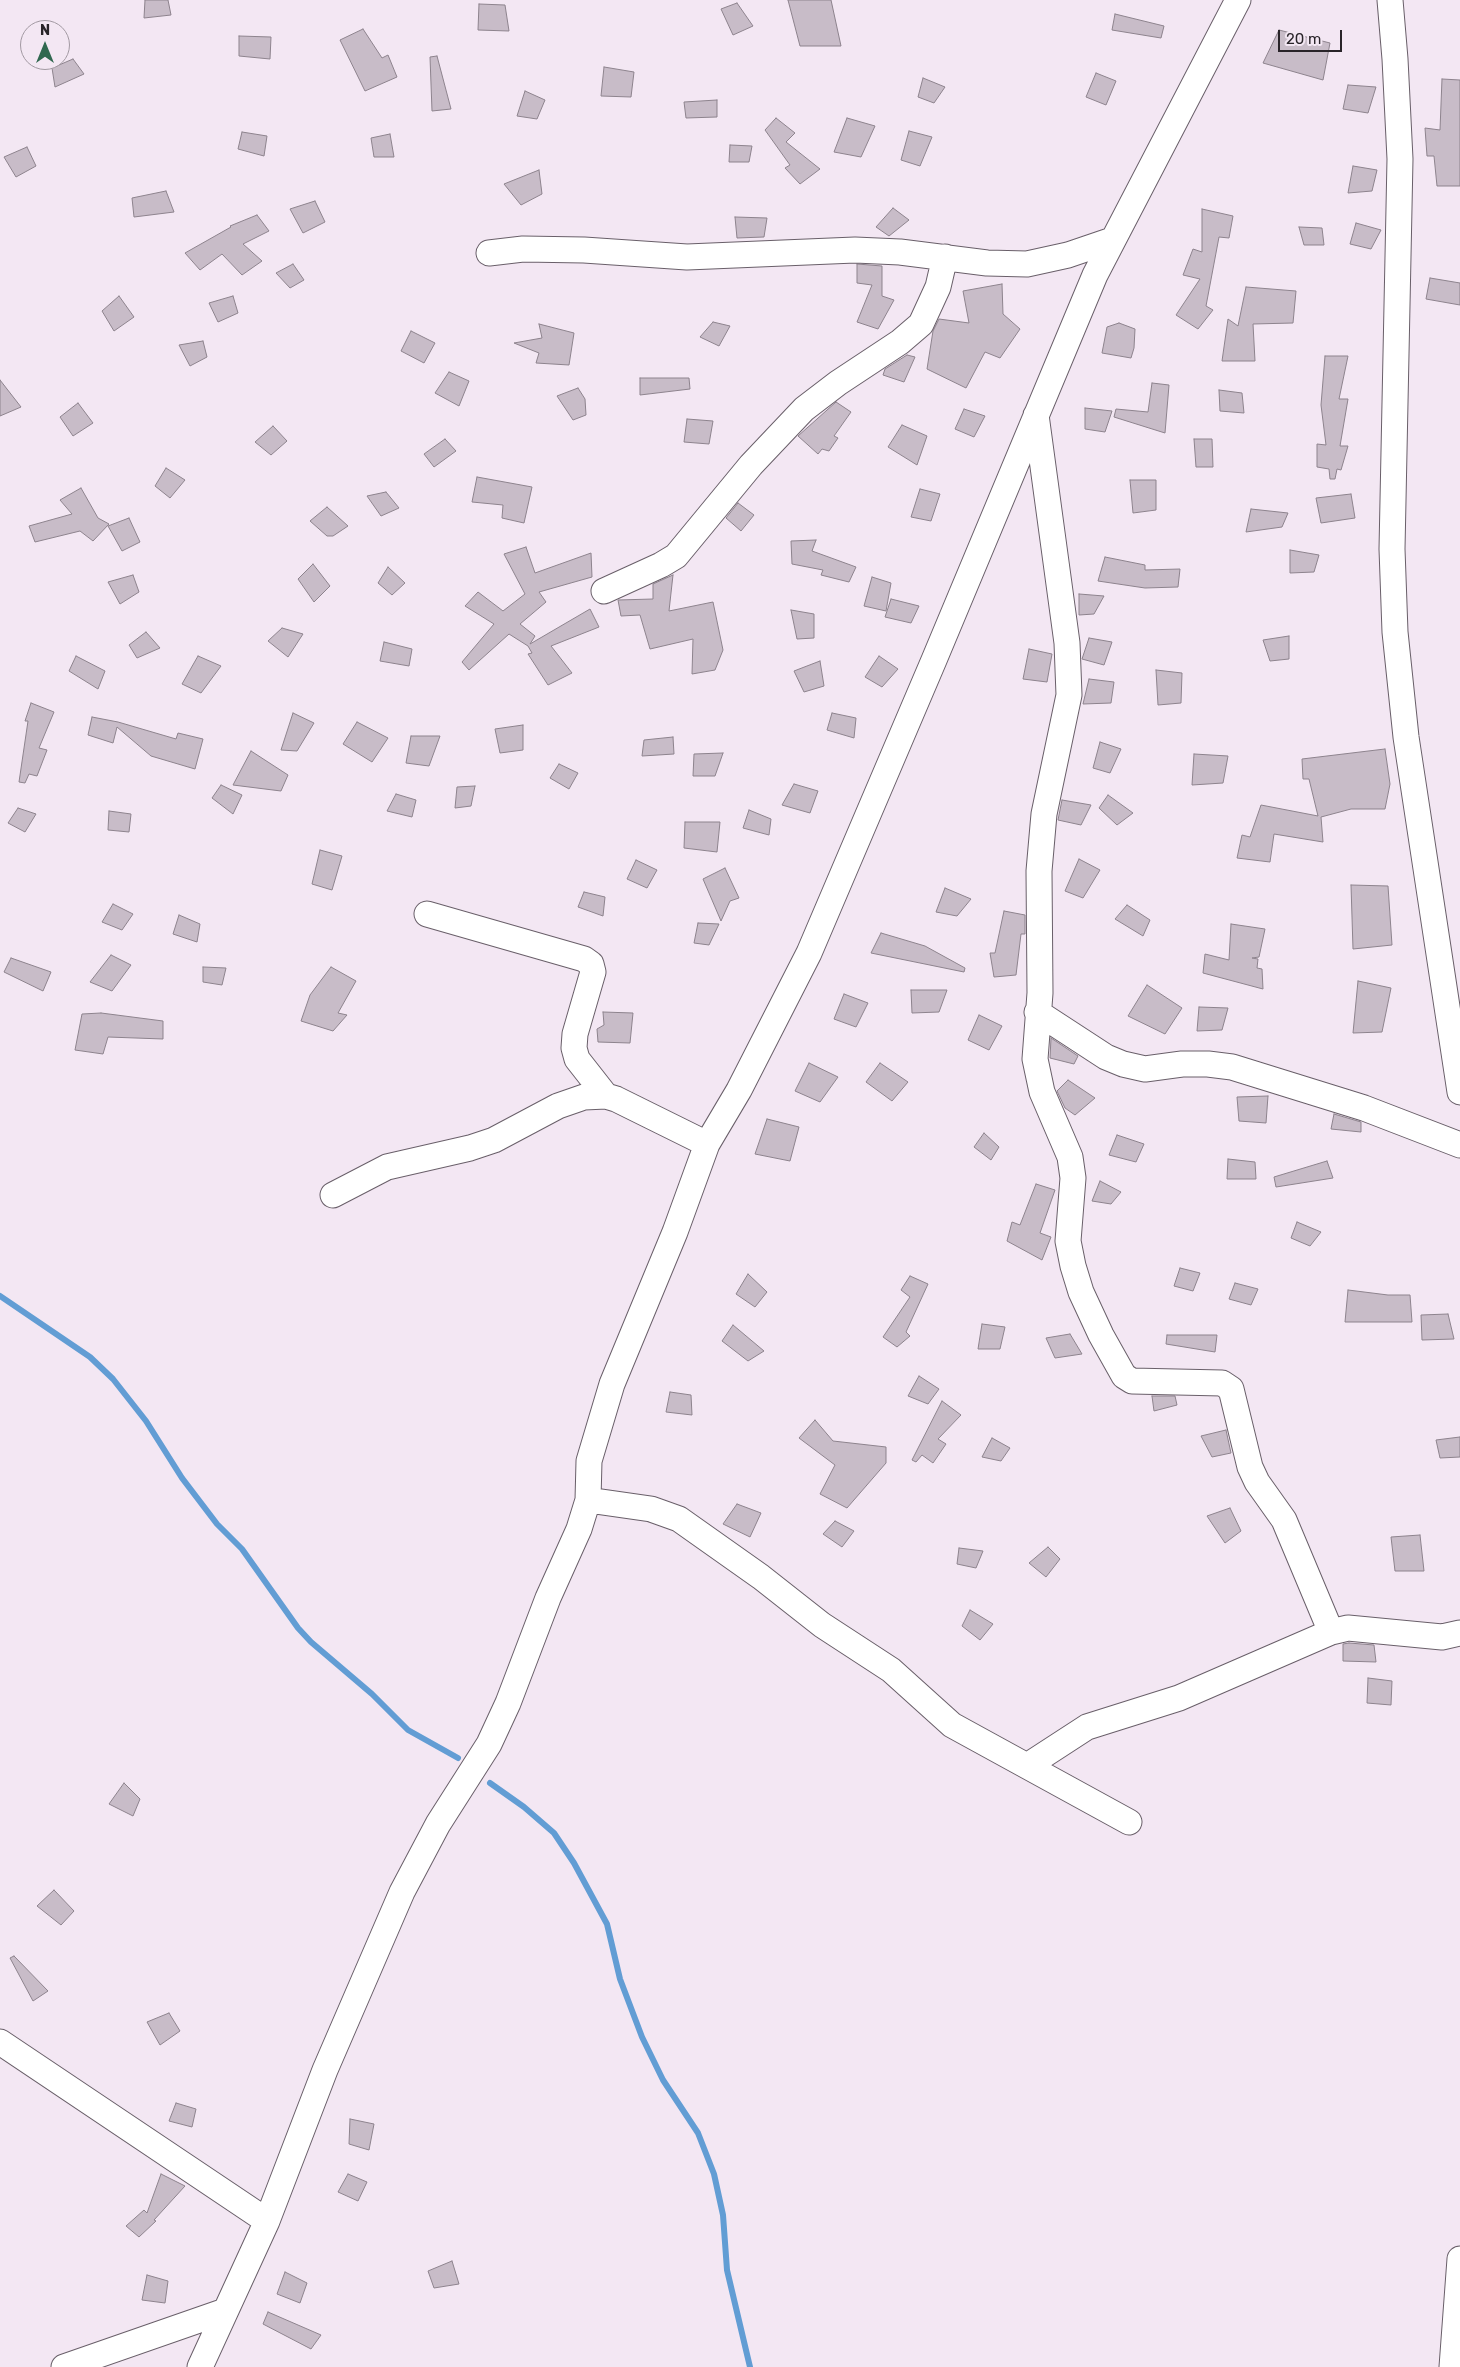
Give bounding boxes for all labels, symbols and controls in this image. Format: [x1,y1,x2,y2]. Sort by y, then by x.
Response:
north arrow [20,20,70,70]
scale bar [1280,20,1344,52]
text: N [40,22,50,39]
text: 20 m [1286,30,1321,48]

